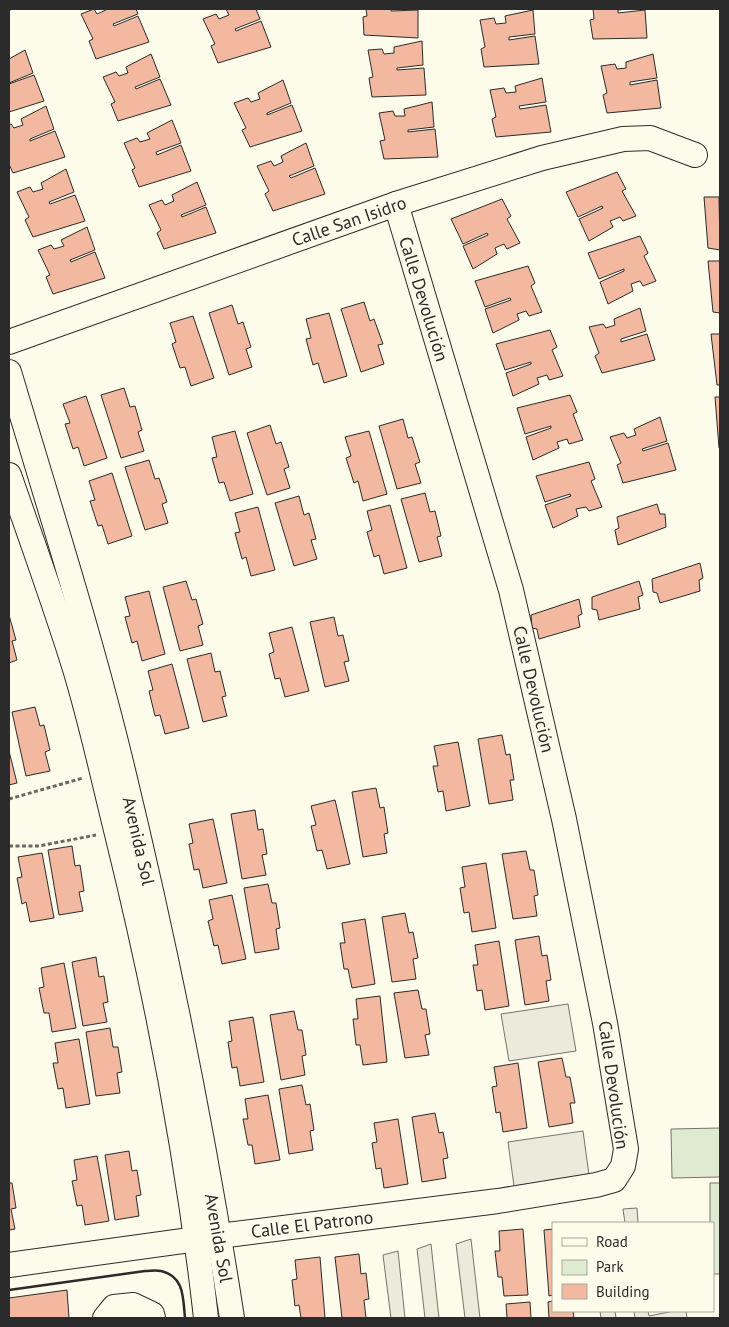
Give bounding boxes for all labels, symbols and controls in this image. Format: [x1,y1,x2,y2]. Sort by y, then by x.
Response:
street label: Calle San Isidro [289,191,409,251]
street label: Calle Devolución [394,234,454,364]
street label: Calle Devolución [508,623,560,755]
street label: Avenida Sol [118,795,161,888]
street label: Calle Devolución [594,1019,634,1151]
street label: Avenida Sol [200,1192,238,1285]
street label: Calle El Patrono [250,1205,374,1243]
legend [552,1222,714,1312]
text: Road [596,1232,628,1251]
text: Park [596,1257,624,1276]
text: Building [596,1282,650,1301]

